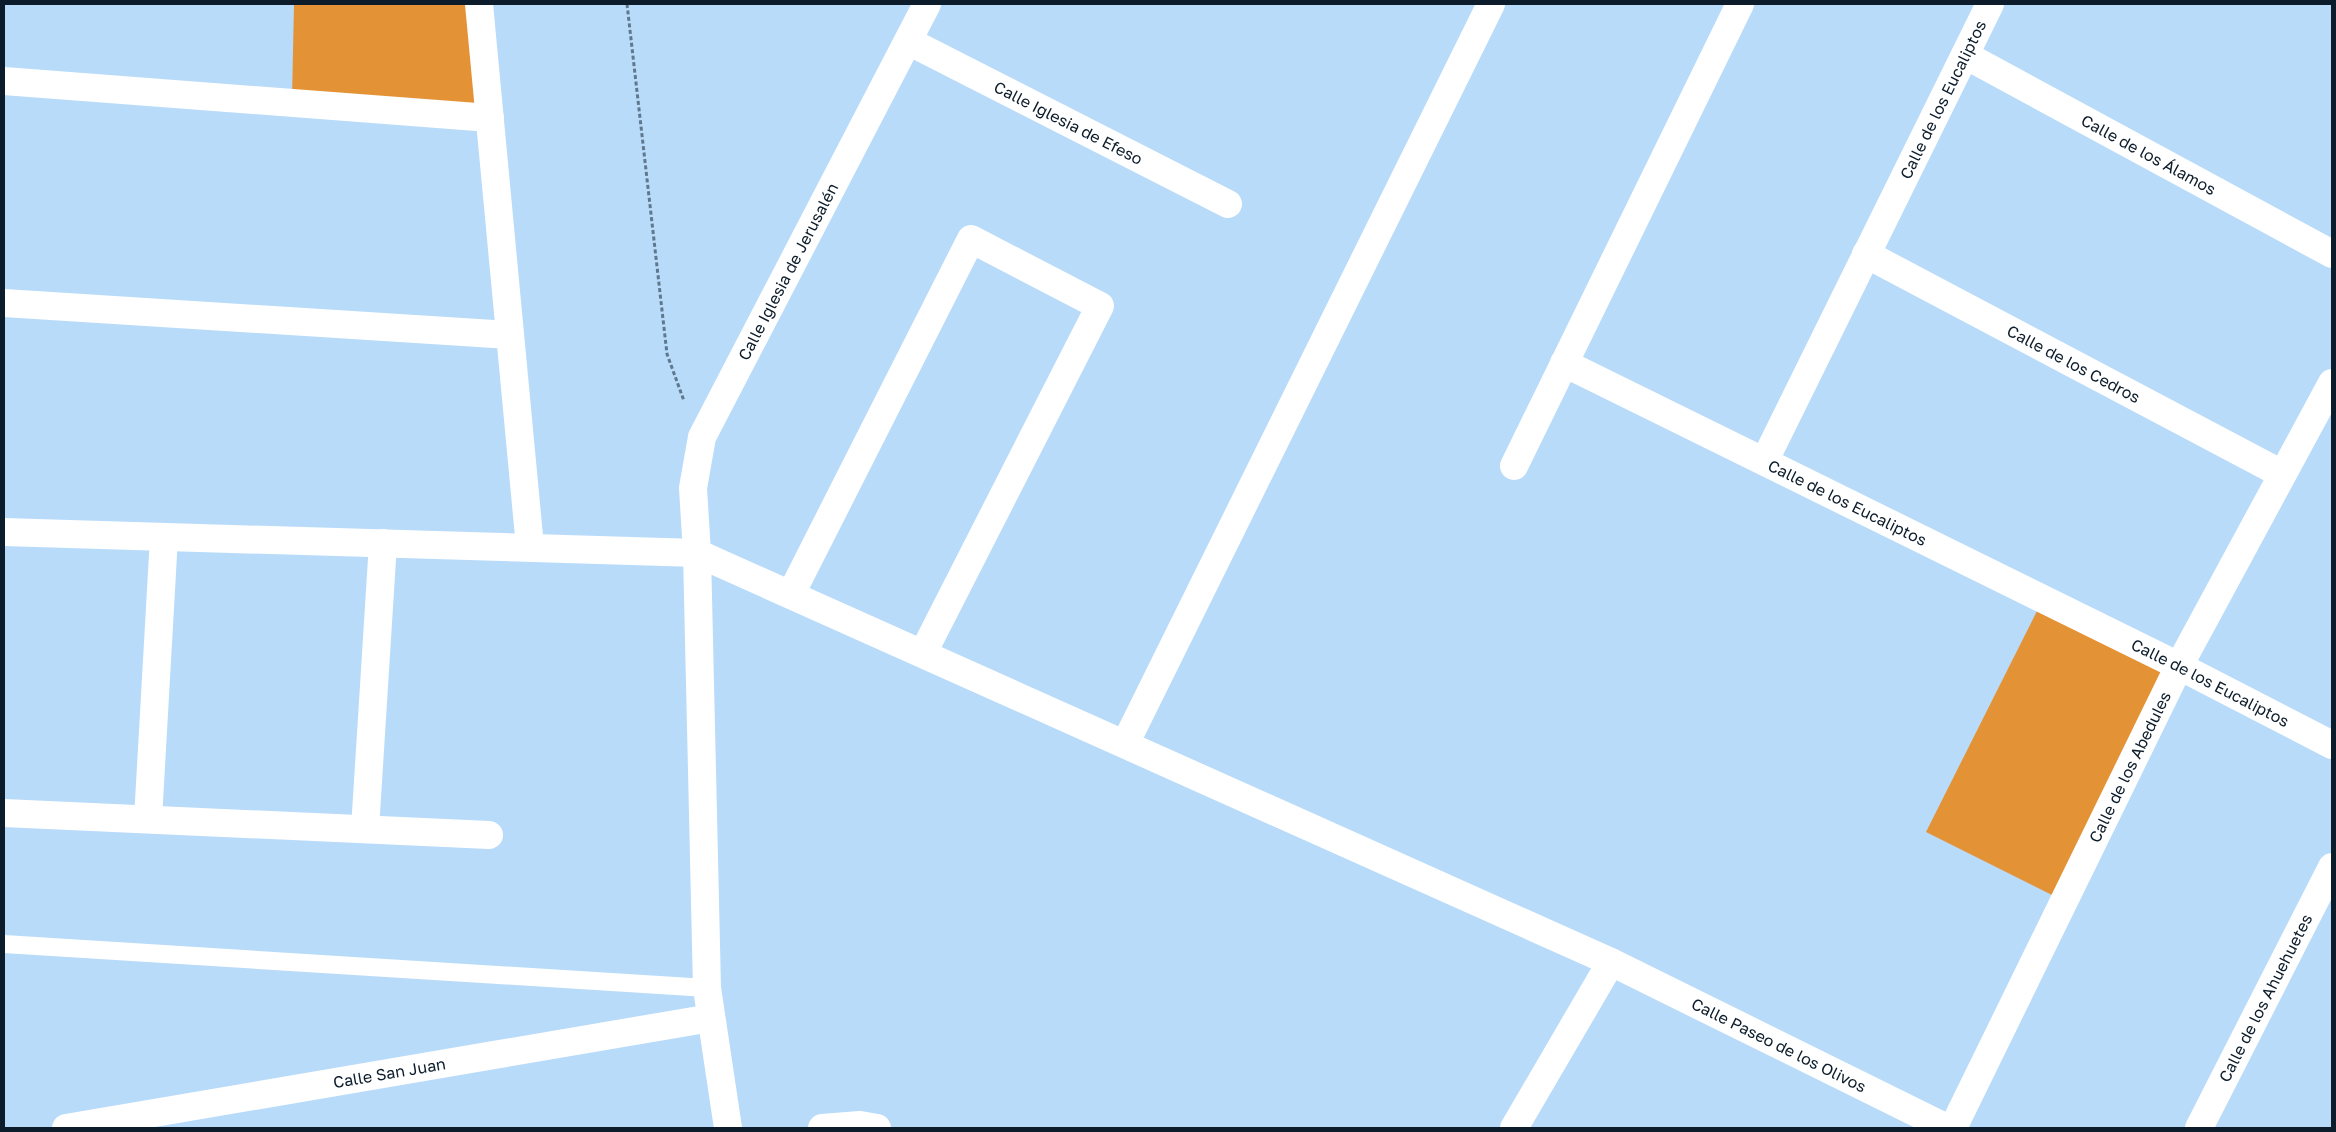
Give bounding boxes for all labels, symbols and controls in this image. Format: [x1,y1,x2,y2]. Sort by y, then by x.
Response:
street label: Calle de los Eucaliptos [1895,17,1990,182]
street label: Calle Iglesia de Efeso [991,77,1146,169]
street label: Calle de los Álamos [2078,110,2220,199]
street label: Calle Iglesia de Jerusalén [734,179,842,364]
street label: Calle de los Cedros [2004,320,2144,407]
street label: Calle de los Eucaliptos [1765,455,1930,550]
street label: Calle de los Eucaliptos [2128,634,2293,731]
street label: Calle de los Abedules [2084,688,2175,846]
street label: Calle de los Ahuehuetes [2214,910,2316,1085]
street label: Calle Paseo de los Olivos [1688,993,1870,1097]
street label: Calle San Juan [331,1053,447,1092]

